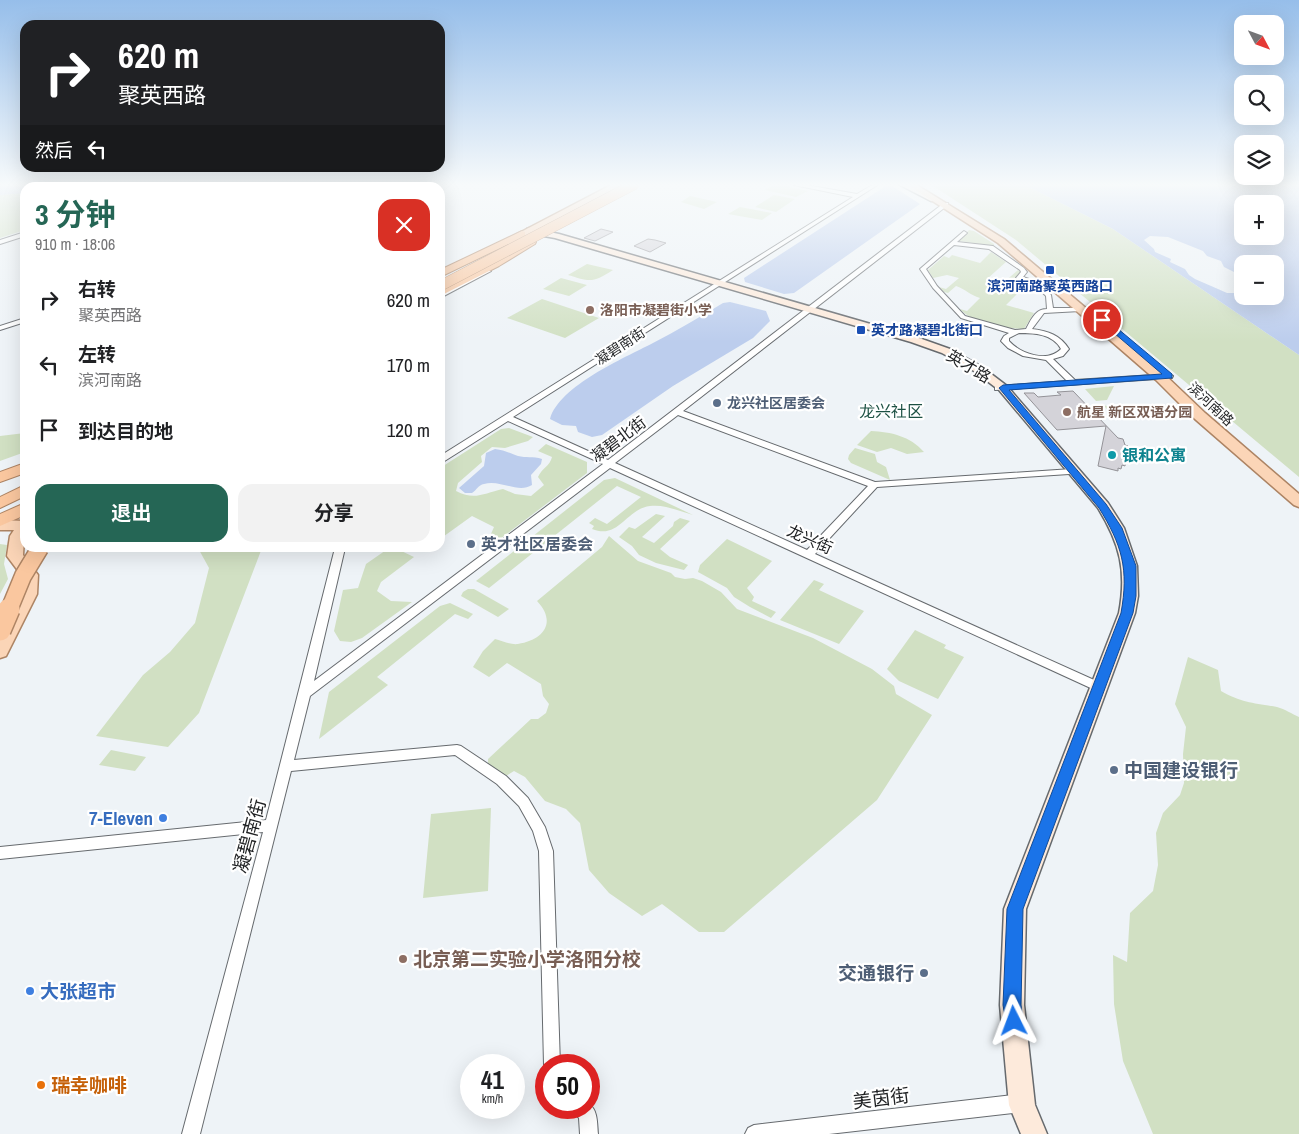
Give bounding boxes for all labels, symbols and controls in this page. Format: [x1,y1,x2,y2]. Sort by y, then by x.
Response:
north arrow [1234,15,1284,65]
map controls [1234,15,1284,305]
text: 620 m [118,32,199,79]
icon: right [35,40,100,105]
button: search [1234,75,1284,125]
text: 聚英西路 [118,80,206,110]
icon: left [83,135,111,163]
button: layers [1234,135,1284,185]
text: 然后 [35,137,73,163]
text: 3 分钟 [35,194,116,234]
button: + [1234,195,1284,245]
button: close [378,199,430,251]
text: 910 m · 18:06 [35,233,115,255]
button: − [1234,255,1284,305]
marker: 滨河南路聚英西路口 [1044,264,1056,276]
text: 右转 [78,276,116,302]
place label: 滨河南路聚英西路口 [987,277,1113,295]
icon: right [35,286,63,314]
text: 620 m [387,287,430,313]
pin [1081,299,1123,341]
place label: 洛阳市凝碧街小学 [600,301,712,319]
text: 聚英西路 [78,304,142,326]
marker: 洛阳市凝碧街小学 [584,304,596,316]
icon: arrive [1088,306,1116,334]
place label: 英才路凝碧北街口 [871,321,983,339]
street label: 凝碧南街 [592,323,648,369]
marker: 英才路凝碧北街口 [855,324,867,336]
text: 左转 [78,341,116,367]
street label: 英才路 [943,344,995,388]
icon: left [35,351,63,379]
text: 170 m [387,352,430,378]
text: 滨河南路 [78,369,142,391]
street label: 滨河南路 [1184,378,1238,430]
place label: 龙兴社区居委会 [727,394,825,412]
marker: 龙兴社区居委会 [711,397,723,409]
district label: 龙兴社区 [859,400,923,422]
place label: 航星 新区双语分园 [1077,403,1192,421]
marker: 航星 新区双语分园 [1061,406,1073,418]
street label: 凝碧北街 [586,411,650,467]
icon: arrive [35,416,63,444]
text: 120 m [387,417,430,443]
text: 到达目的地 [78,418,173,444]
place label: 银和公寓 [1122,444,1186,466]
marker: 银和公寓 [1106,449,1118,461]
button: 退出 [35,484,228,542]
button: 分享 [238,484,430,542]
street label: 龙兴街 [784,519,836,559]
place label: 英才社区居委会 [481,533,593,555]
marker: 英才社区居委会 [465,538,477,550]
place label: 中国建设银行 [1124,757,1238,783]
marker: 中国建设银行 [1108,764,1120,776]
street label: 凝碧南街 [227,796,271,876]
place label: 7-Eleven [89,805,153,831]
marker: 7-Eleven [157,812,169,824]
place label: 北京第二实验小学洛阳分校 [413,946,641,972]
marker: 北京第二实验小学洛阳分校 [397,953,409,965]
place label: 交通银行 [838,960,914,986]
marker: 交通银行 [918,967,930,979]
place label: 大张超市 [40,978,116,1004]
marker: 大张超市 [24,985,36,997]
position arrow [987,994,1039,1046]
speed limit sign: 50 [535,1054,600,1119]
text: 41 [481,1063,504,1097]
place label: 瑞幸咖啡 [51,1072,127,1098]
marker: 瑞幸咖啡 [35,1079,47,1091]
street label: 美茵街 [851,1082,911,1114]
text: km/h [482,1091,503,1107]

